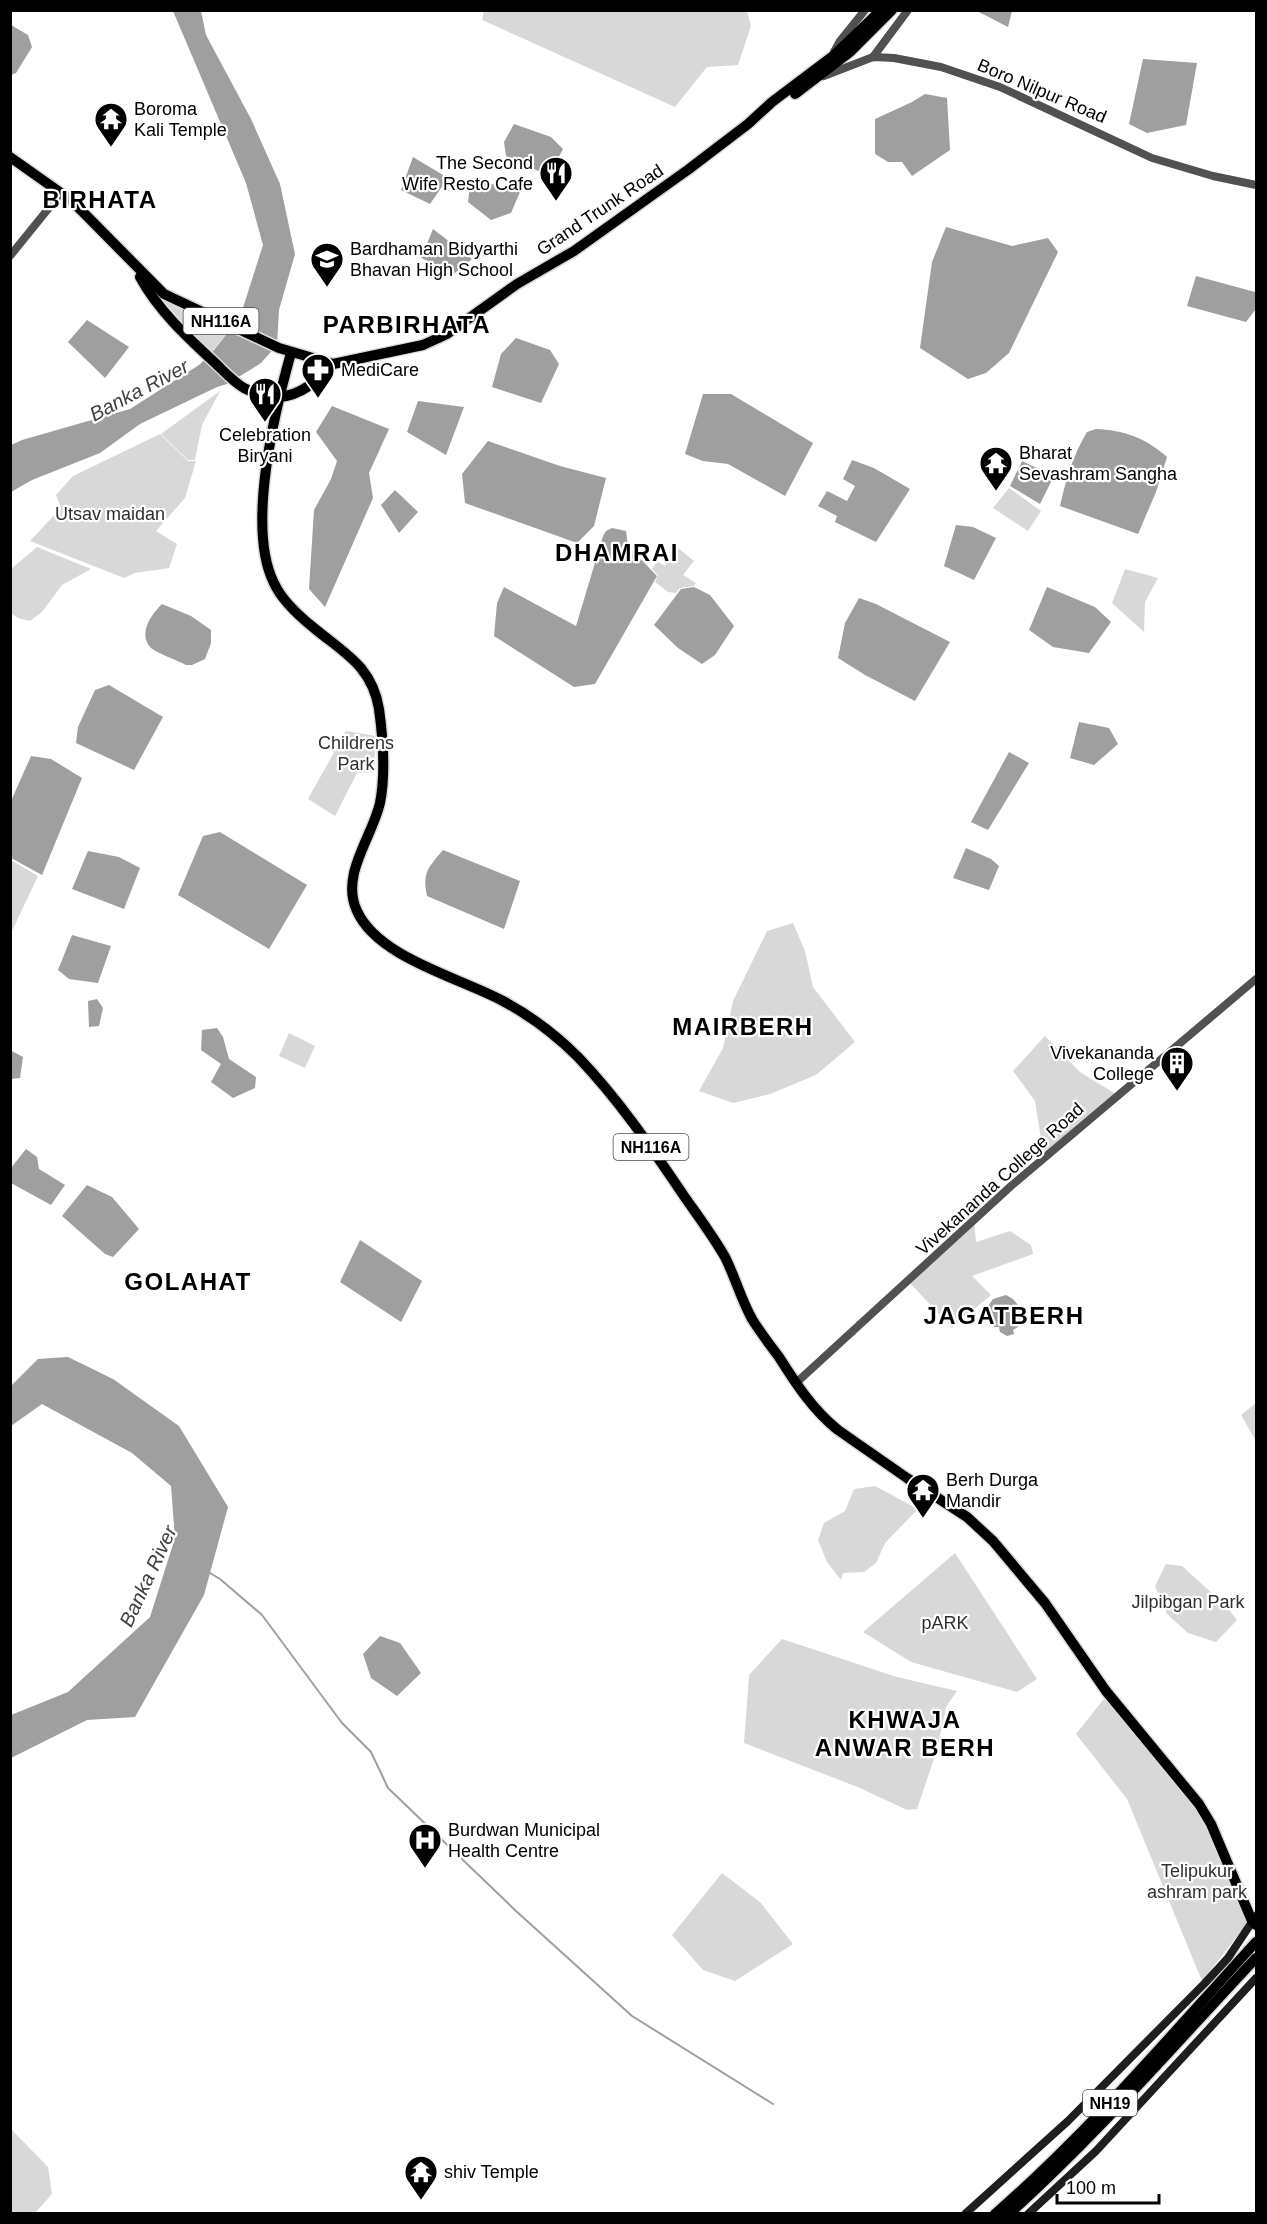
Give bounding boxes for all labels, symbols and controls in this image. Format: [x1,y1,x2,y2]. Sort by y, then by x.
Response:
street label: Boro Nilpur Road [975,55,1109,127]
place label: Boroma Kali Temple [134,99,227,140]
temple icon: Boroma Kali Temple [93,101,129,148]
place label: The Second Wife Resto Cafe [402,153,533,194]
restaurant icon: The Second Wife Resto Cafe [538,155,574,202]
street label: Grand Trunk Road [533,160,667,260]
district label: BIRHATA [43,186,157,213]
place label: Bardhaman Bidyarthi Bhavan High School [350,239,518,280]
school or university icon: Bardhaman Bidyarthi Bhavan High School [309,241,345,288]
road number: NH116A [184,308,258,334]
district label: PARBIRHATA [323,311,491,338]
pharmacy icon: MediCare [300,352,336,399]
water label: Banka River [86,354,193,425]
place label: MediCare [341,360,419,380]
restaurant icon: Celebration Biryani [247,376,283,423]
place label: Celebration Biryani [219,425,311,466]
place label: Bharat Sevashram Sangha [1019,443,1178,484]
temple icon: Bharat Sevashram Sangha [978,445,1014,492]
park label: Utsav maidan [55,504,165,524]
district label: DHAMRAI [555,539,679,566]
park label: Childrens Park [318,733,394,774]
district label: MAIRBERH [672,1013,814,1040]
place label: Vivekananda College [1050,1043,1155,1084]
building icon: Vivekananda College [1159,1045,1195,1092]
street label: Vivekananda College Road [912,1099,1088,1259]
road number: NH116A [614,1134,688,1160]
district label: GOLAHAT [124,1268,252,1295]
district label: JAGATBERH [923,1302,1085,1329]
place label: Berh Durga Mandir [946,1470,1039,1511]
temple icon: Berh Durga Mandir [905,1472,941,1519]
water label: Banka River [115,1521,182,1630]
park label: Jilpibgan Park [1131,1592,1246,1612]
park label: pARK [921,1613,969,1633]
district label: KHWAJA ANWAR BERH [815,1706,995,1761]
place label: Burdwan Municipal Health Centre [448,1820,600,1861]
hospital icon: Burdwan Municipal Health Centre [407,1822,443,1869]
park label: Telipukur ashram park [1147,1861,1248,1902]
road number: NH19 [1083,2090,1137,2116]
temple icon: shiv Temple [403,2154,439,2201]
place label: shiv Temple [444,2162,539,2182]
scale bar [1057,2167,1159,2205]
text: 100 m [1066,2178,1116,2198]

